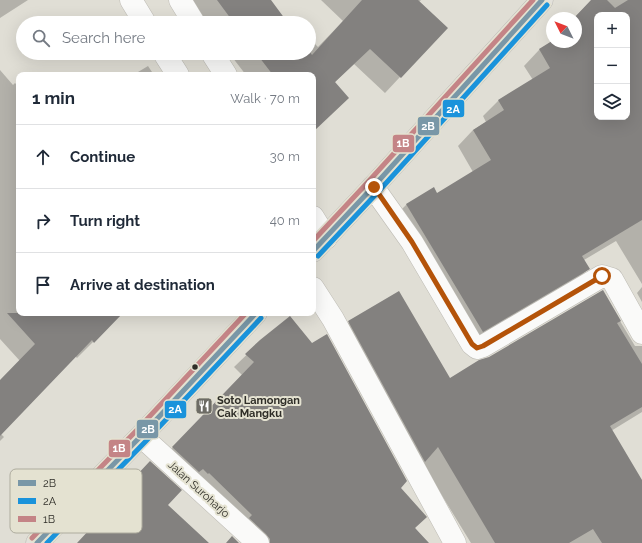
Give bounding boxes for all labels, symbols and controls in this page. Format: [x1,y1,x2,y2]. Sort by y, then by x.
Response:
north arrow [546,12,582,48]
map controls [594,12,630,120]
button: + [594,12,630,48]
search box [16,16,316,60]
icon: search [30,27,52,49]
text: Search here [62,29,145,47]
button: − [594,48,630,84]
button: layers [594,84,630,120]
text: 1 min [32,88,75,108]
text: Walk · 70 m [230,91,300,106]
line badge: 2A [442,99,465,118]
text: 2A [446,103,460,116]
line badge: 2B [417,116,440,136]
text: 2B [421,120,435,133]
line badge: 1B [392,134,415,153]
text: 1B [397,137,410,150]
icon: ahead [32,146,54,168]
text: Continue [70,148,135,166]
text: 30 m [270,149,300,164]
route end [365,178,383,196]
icon: right [32,210,54,232]
text: Turn right [70,212,140,230]
text: 40 m [270,213,300,228]
route start [593,267,611,285]
icon: arrive [32,274,54,296]
text: Arrive at destination [70,276,215,294]
unlabelled marker [190,362,200,372]
place label: Soto Lamongan Cak Mangku [217,394,300,420]
restaurant icon: Soto Lamongan Cak Mangku [194,396,214,416]
line badge: 2A [164,400,187,419]
text: 2A [168,403,182,416]
line badge: 2B [136,419,159,439]
text: 2B [141,423,155,436]
line badge: 1B [108,439,131,458]
text: 1B [113,442,126,455]
street label: Jalan Suroharjo [165,458,232,521]
legend [10,469,142,533]
text: 2B [43,477,56,490]
text: 2A [43,495,57,508]
text: 1B [43,513,55,526]

